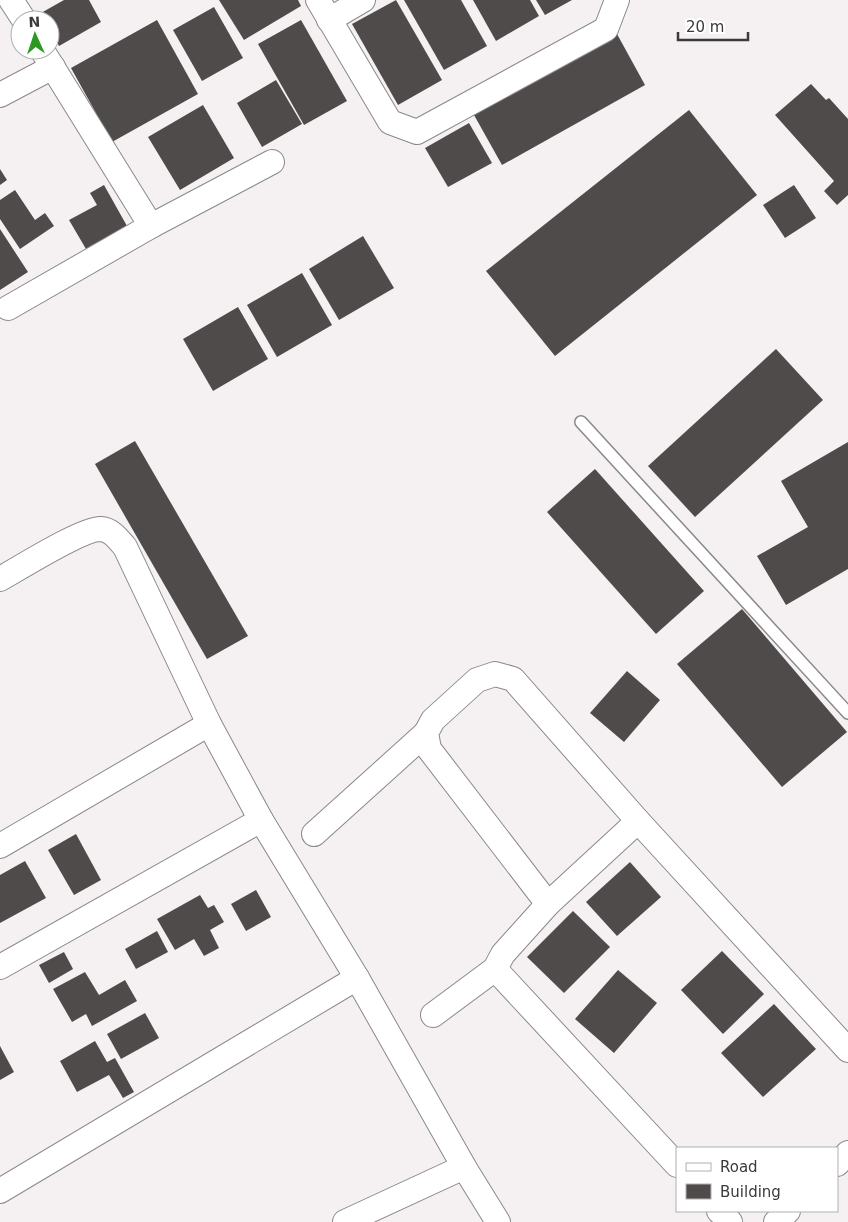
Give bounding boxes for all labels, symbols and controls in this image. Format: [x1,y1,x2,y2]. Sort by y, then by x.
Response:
north arrow [10,10,60,60]
scale bar [678,10,748,42]
text: N [28,14,41,30]
text: 20 m [686,18,724,36]
legend [676,1147,838,1212]
text: Road [720,1158,758,1176]
text: Building [720,1183,781,1201]

